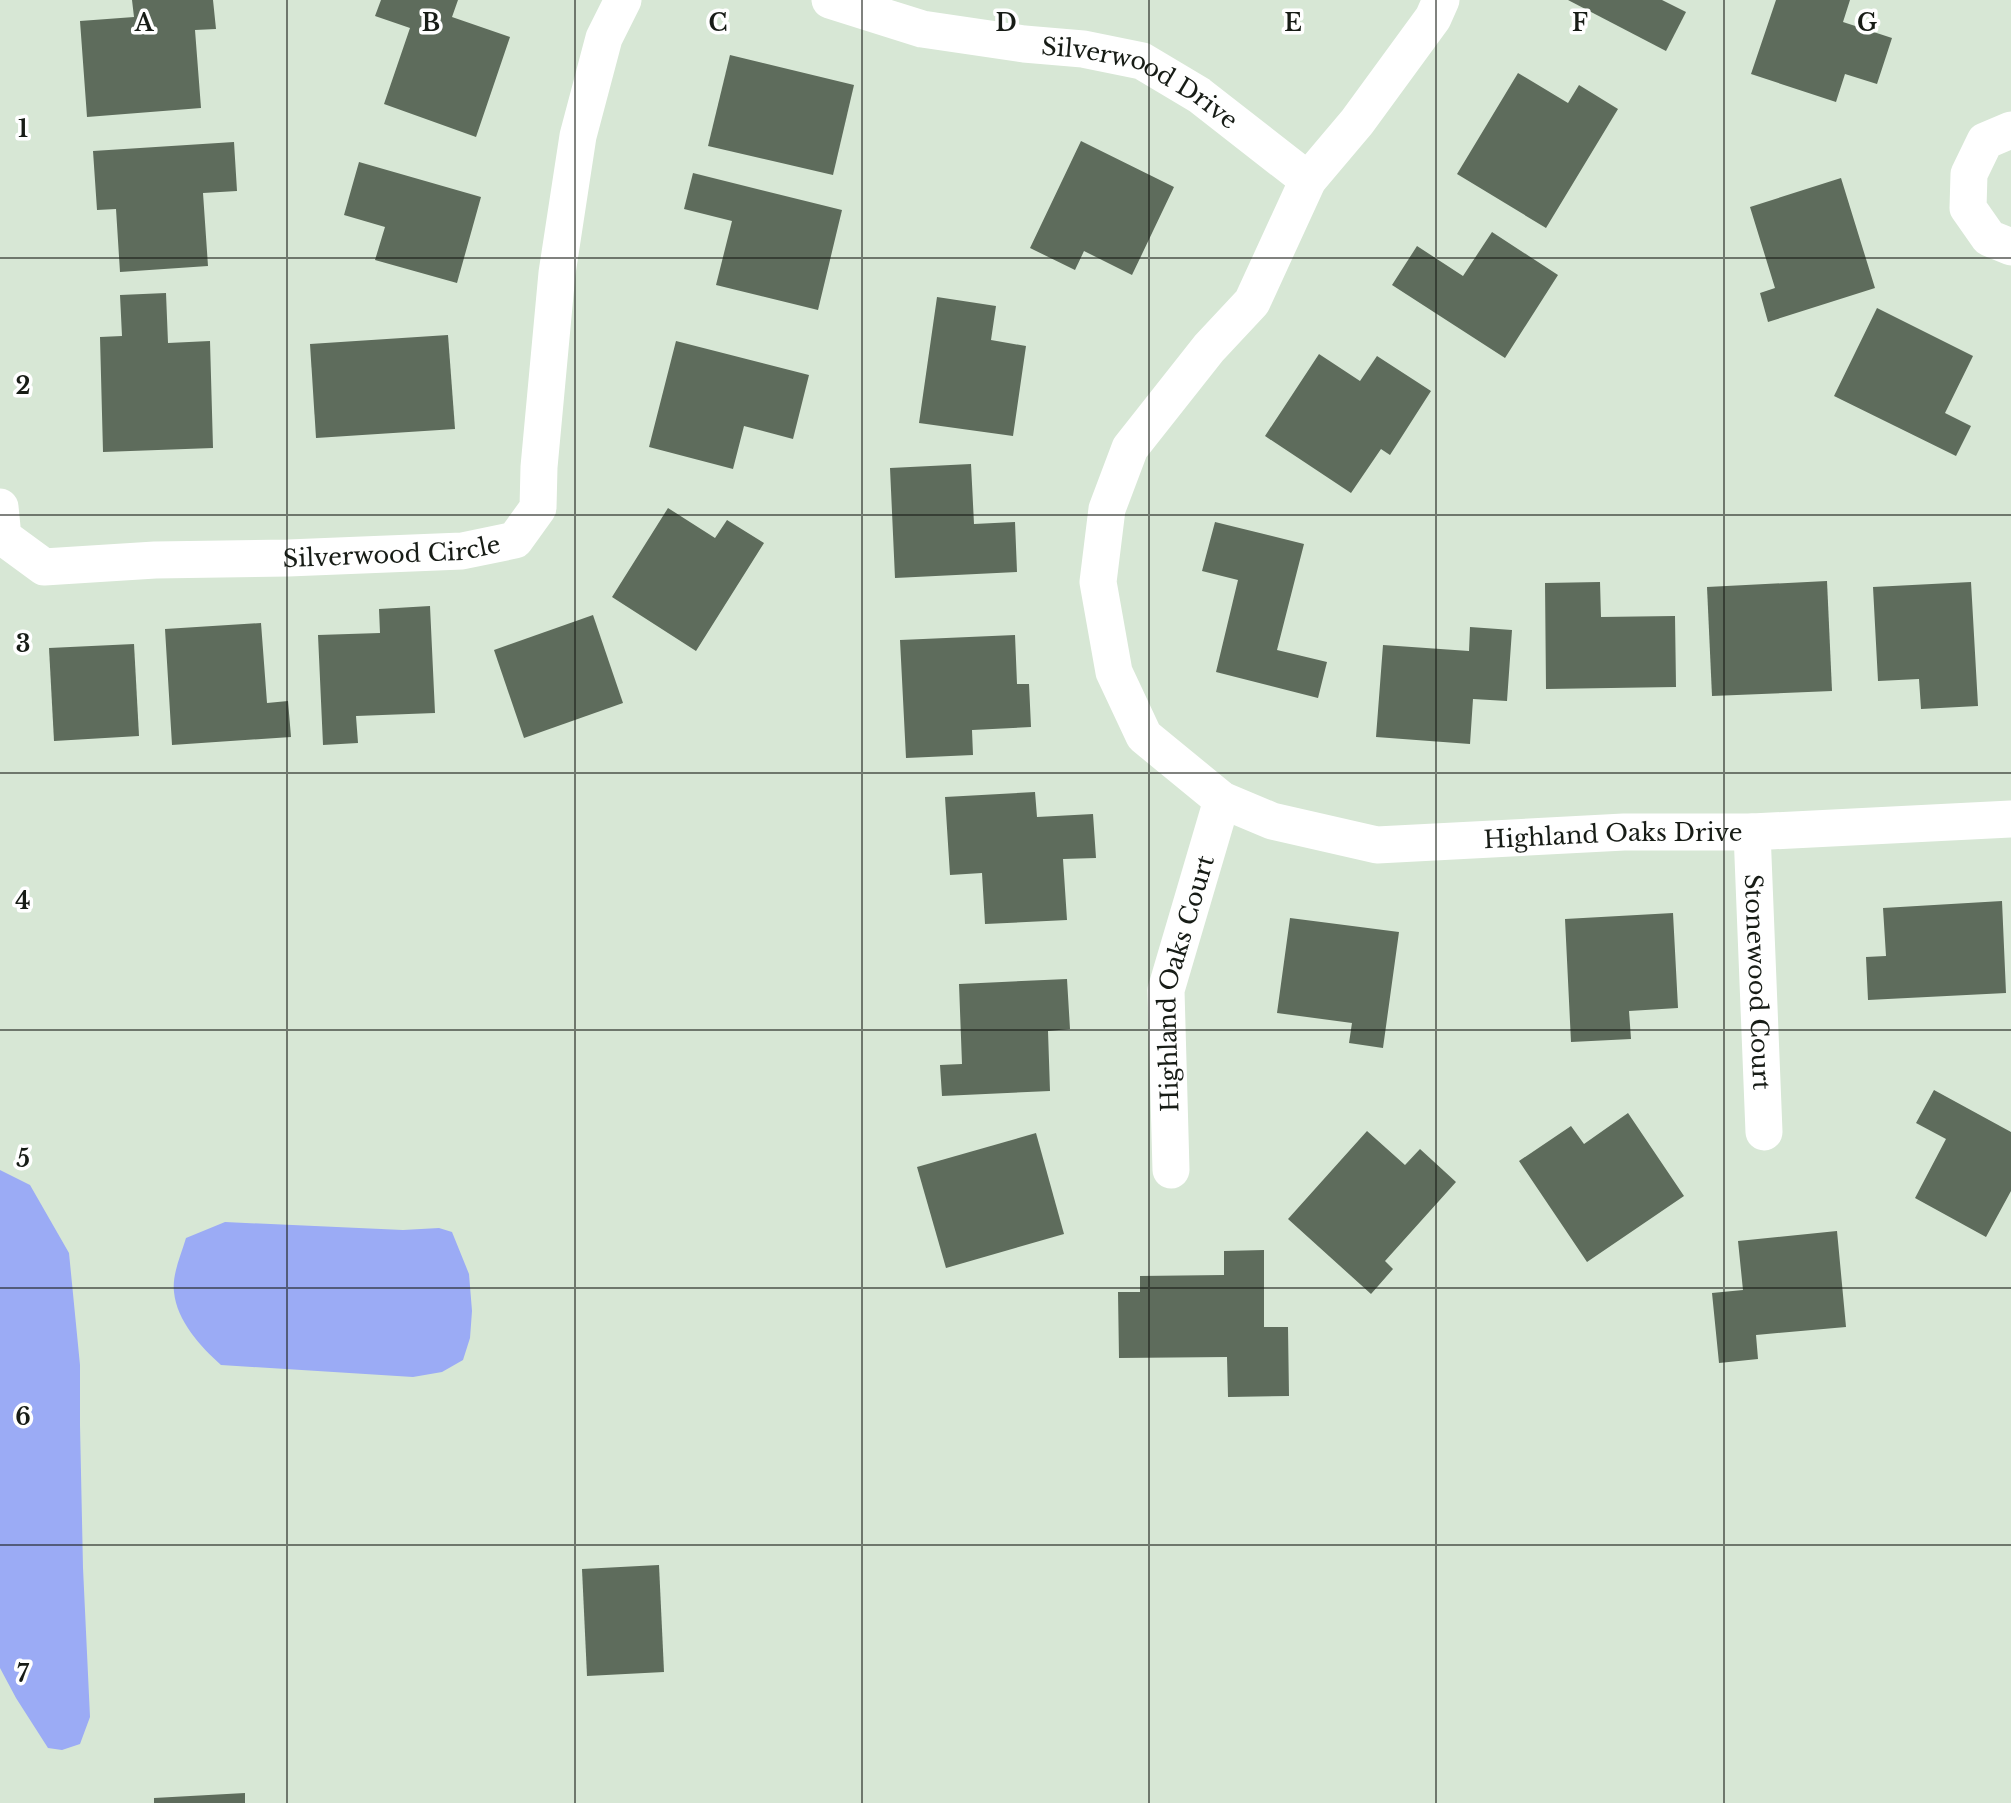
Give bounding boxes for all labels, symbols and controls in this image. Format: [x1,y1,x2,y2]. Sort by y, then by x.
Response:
text: A [134,9,155,37]
text: B [422,9,440,37]
text: C [709,9,727,37]
text: D [995,9,1017,37]
text: E [1284,9,1302,37]
text: F [1572,9,1588,37]
text: G [1857,9,1877,37]
street label: Silverwood Drive [1040,31,1244,134]
text: 1 [18,115,28,143]
text: 2 [16,372,30,400]
street label: Silverwood Circle [282,529,503,573]
text: 3 [16,630,30,658]
street label: Highland Oaks Drive [1483,817,1742,854]
street label: Highland Oaks Court [1152,852,1219,1112]
street label: Stonewood Court [1739,873,1777,1091]
text: 4 [15,887,31,915]
text: 5 [16,1145,30,1173]
text: 6 [15,1403,31,1431]
text: 7 [17,1660,30,1688]

